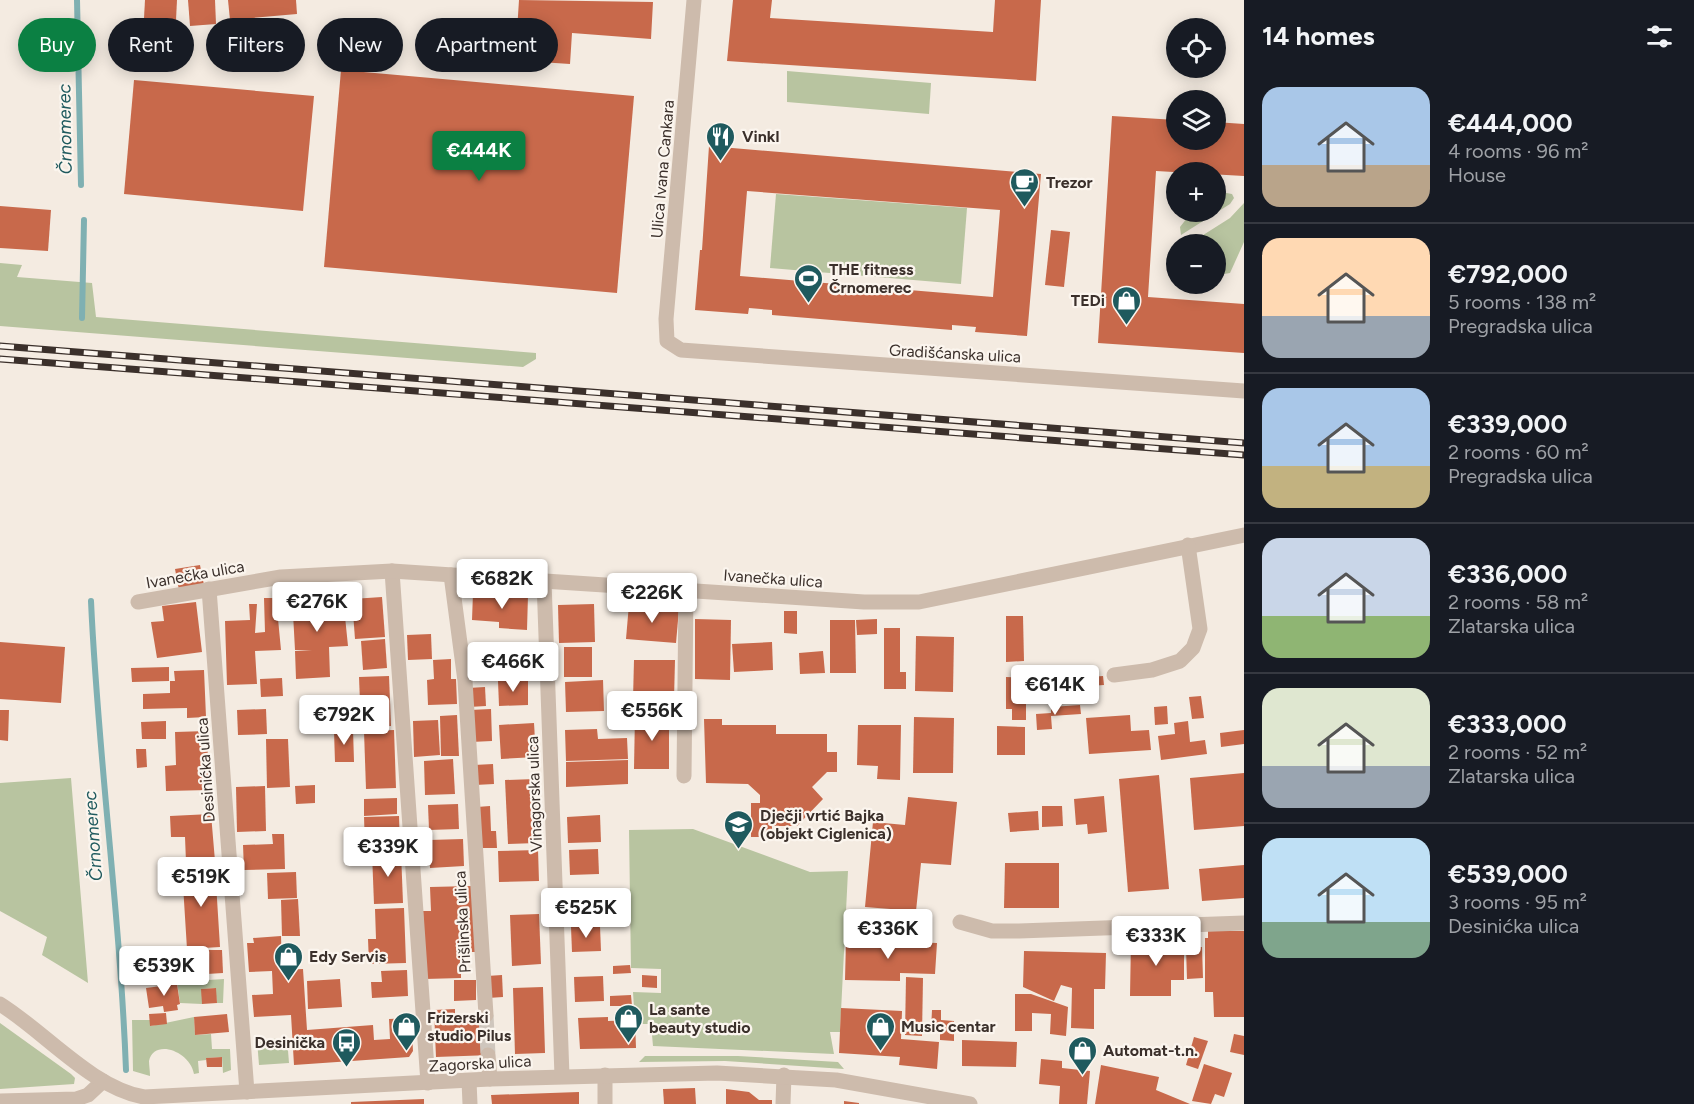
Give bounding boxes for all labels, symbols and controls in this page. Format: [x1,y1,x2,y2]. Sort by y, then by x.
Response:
chip: Buy [18,18,96,72]
chip: Rent [108,18,194,72]
chip: Filters [206,18,305,72]
chip: New [317,18,403,72]
chip: Apartment [415,18,558,72]
map controls [1166,18,1226,294]
button: locate [1166,18,1226,78]
text: 14 homes [1262,20,1375,52]
icon: filters [1643,20,1676,53]
water label: Črnomerec [53,83,77,174]
button: layers [1166,90,1226,150]
street label: Ulica Ivana Cankara [647,99,678,239]
text: €444,000 [1448,107,1573,139]
icon: home [1310,111,1382,183]
restaurant icon: Vinkl [705,120,737,162]
place label: Vinkl [742,127,779,146]
pin: €444K [437,131,521,182]
text: €444K [446,138,512,162]
text: 4 rooms · 96 m² [1448,139,1588,163]
button: + [1166,162,1226,222]
text: House [1448,163,1506,187]
cafe icon: Trezor [1009,166,1041,208]
place label: Trezor [1046,173,1093,192]
button: − [1166,234,1226,294]
text: €792,000 [1448,258,1568,290]
place label: THE fitness Črnomerec [829,260,914,297]
sports icon: THE fitness Črnomerec [792,262,824,304]
icon: home [1310,262,1382,334]
shop icon: TEDi [1110,284,1142,326]
text: 5 rooms · 138 m² [1448,290,1596,314]
place label: TEDi [1071,291,1105,310]
text: Pregradska ulica [1448,314,1593,338]
street label: Gradišćanska ulica [888,341,1021,366]
text: €339,000 [1448,408,1567,440]
icon: home [1310,412,1382,484]
text: 2 rooms · 60 m² [1448,440,1589,464]
text: Pregradska ulica [1448,464,1593,488]
street label: Ivanečka ulica [144,556,246,592]
text: €336,000 [1448,558,1567,590]
pin: €682K [460,559,544,610]
icon: home [1310,562,1382,634]
text: €682K [471,566,533,590]
street label: Ivanečka ulica [723,566,823,591]
pin: €226K [610,573,694,624]
text: €226K [621,580,683,604]
pin: €276K [275,582,359,633]
text: €276K [286,589,348,613]
text: 2 rooms · 58 m² [1448,590,1588,614]
text: Zlatarska ulica [1448,614,1575,638]
pin: €466K [471,642,555,693]
text: €466K [481,649,545,673]
pin: €614K [1013,665,1097,716]
text: €614K [1025,672,1085,696]
pin: €556K [610,691,694,742]
pin: €792K [302,695,386,746]
text: €556K [621,698,683,722]
text: €792K [313,702,375,726]
text: €333,000 [1448,708,1567,740]
icon: home [1310,712,1382,784]
street label: Desinićka ulica [192,717,219,823]
street label: Vinagorska ulica [523,736,546,852]
text: 2 rooms · 52 m² [1448,740,1587,764]
text: Zlatarska ulica [1448,764,1575,788]
water label: Črnomerec [79,790,107,882]
place label: Dječji vrtić Bajka (objekt Ciglenica) [760,806,892,843]
school or university icon: Dječji vrtić Bajka (objekt Ciglenica) [723,808,755,850]
pin: €339K [346,827,430,878]
text: €339K [357,834,419,858]
pin: €519K [159,857,243,908]
text: €539,000 [1448,858,1568,890]
icon: home [1310,862,1382,934]
text: €519K [172,864,230,888]
street label: Prišlinska ulica [450,870,475,973]
pin: €525K [544,888,628,939]
text: 3 rooms · 95 m² [1448,890,1587,914]
text: €525K [555,895,617,919]
pin: €336K [846,909,930,960]
text: Desinićka ulica [1448,914,1579,938]
text: €336K [857,916,919,940]
pin: €333K [1114,916,1198,967]
text: €333K [1126,923,1186,947]
shop icon: Edy Servis [272,940,304,982]
pin: €539K [122,946,206,997]
place label: Edy Servis [309,947,387,966]
text: €539K [133,953,195,977]
place label: La sante beauty studio [649,1000,750,1037]
shop icon: La sante beauty studio [612,1002,644,1044]
place label: Frizerski studio Pilus [427,1008,512,1045]
shop icon: Frizerski studio Pilus [390,1010,422,1052]
shop icon: Music centar [864,1010,896,1052]
place label: Music centar [901,1017,996,1036]
bus stop icon: Desinička [330,1026,362,1068]
place label: Desinička [255,1033,325,1052]
shop icon: Automat-t.n. [1066,1034,1098,1076]
place label: Automat-t.n. [1103,1041,1198,1060]
street label: Zagorska ulica [428,1051,532,1076]

